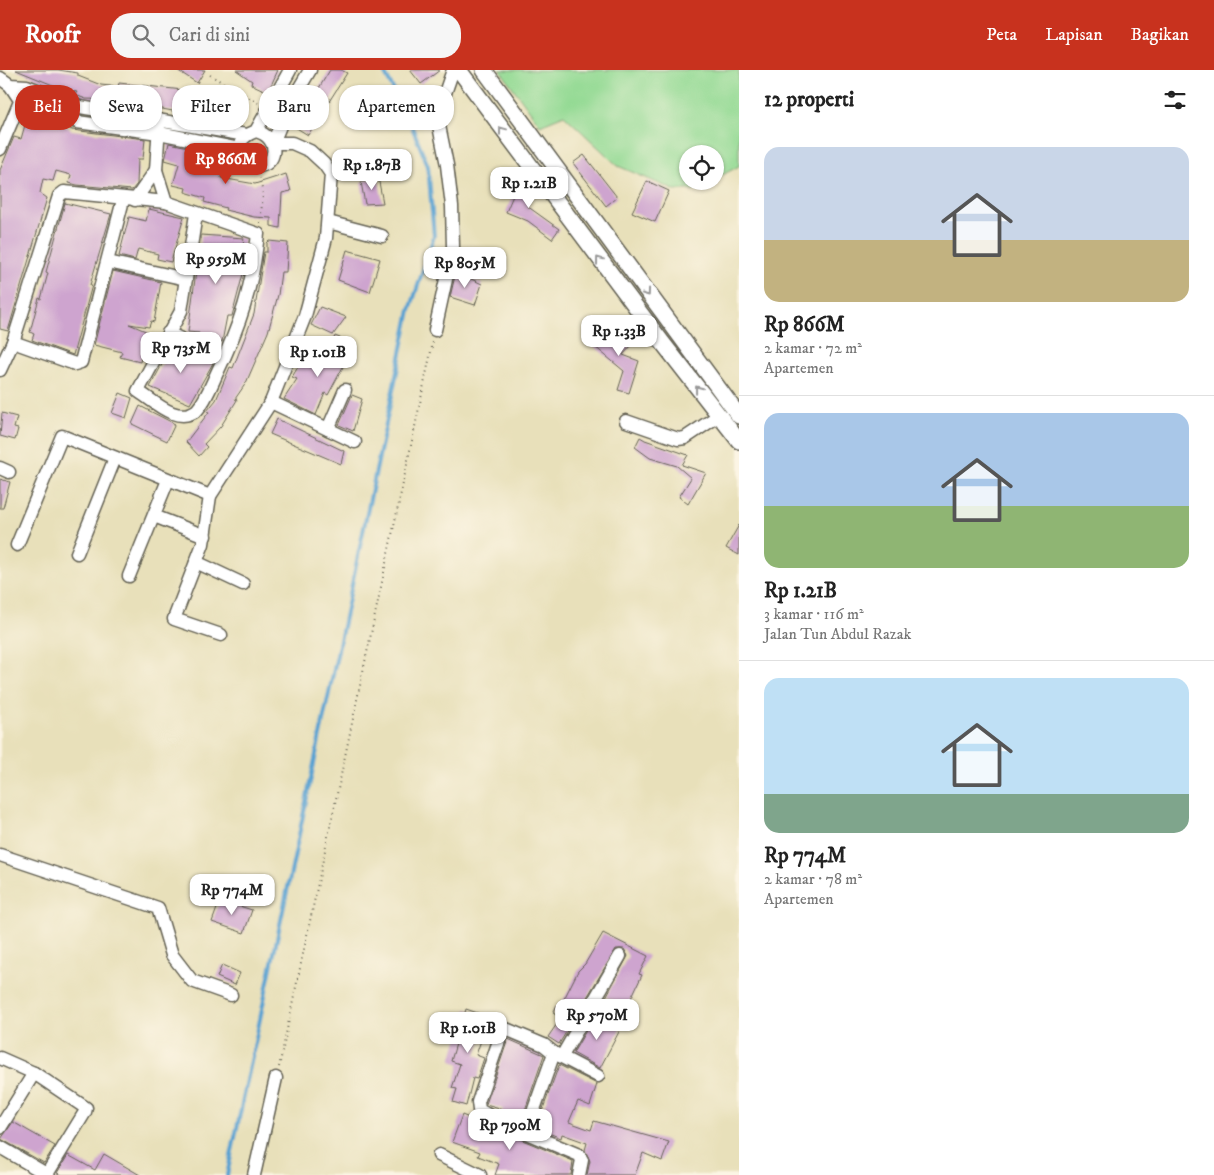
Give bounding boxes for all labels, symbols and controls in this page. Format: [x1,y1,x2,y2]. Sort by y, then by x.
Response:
search box [111,13,461,58]
text: Roofr [25,20,81,50]
icon: search [129,21,157,49]
text: Cari di sini [169,24,250,47]
text: Peta [986,24,1017,46]
text: Lapisan [1045,24,1103,46]
text: Bagikan [1131,24,1189,46]
chip: Beli [15,85,80,130]
chip: Sewa [90,85,162,130]
chip: Filter [172,85,249,130]
chip: Baru [259,85,329,130]
chip: Apartemen [339,85,454,130]
icon: filters [1161,86,1189,114]
text: 12 properti [764,87,854,113]
one-way arrow [499,127,507,136]
pin: Rp 866M [180,142,272,185]
map controls [679,145,724,190]
button: locate [679,145,724,190]
pin: Rp 1.87B [320,148,424,191]
text: Rp 866M [195,149,257,169]
text: Rp 1.87B [343,155,401,175]
pin: Rp 1.21B [477,166,581,209]
text: Rp 1.21B [501,173,557,193]
icon: home [932,180,1022,270]
pin: Rp 959M [170,242,262,285]
pin: Rp 805M [419,246,511,289]
text: Rp 959M [186,249,246,269]
text: Rp 805M [434,253,496,273]
one-way arrow [597,257,605,266]
one-way arrow [641,287,650,297]
text: Rp 866M [764,312,845,338]
pin: Rp 1.33B [567,314,671,357]
text: Rp 1.33B [592,321,646,341]
pin: Rp 735M [135,332,227,374]
pin: Rp 1.01B [266,336,370,378]
text: Rp 735M [151,338,211,358]
text: 2 kamar · 72 m² [764,338,862,358]
text: Rp 1.01B [290,342,346,362]
text: Apartemen [764,358,834,378]
one-way arrow [695,386,703,395]
icon: home [932,445,1022,535]
text: Rp 1.21B [764,578,837,604]
text: 3 kamar · 116 m² [764,604,864,624]
text: Jalan Tun Abdul Razak [764,624,911,644]
icon: home [932,710,1022,800]
text: Rp 774M [764,843,846,869]
text: 2 kamar · 78 m² [764,869,862,889]
pin: Rp 774M [186,874,278,916]
text: Rp 774M [201,880,263,900]
text: Apartemen [764,889,834,909]
pin: Rp 570M [551,998,643,1041]
text: Rp 570M [566,1005,628,1025]
pin: Rp 1.01B [416,1012,520,1054]
text: Rp 1.01B [440,1018,496,1038]
pin: Rp 790M [464,1108,556,1151]
text: Rp 790M [479,1115,541,1135]

